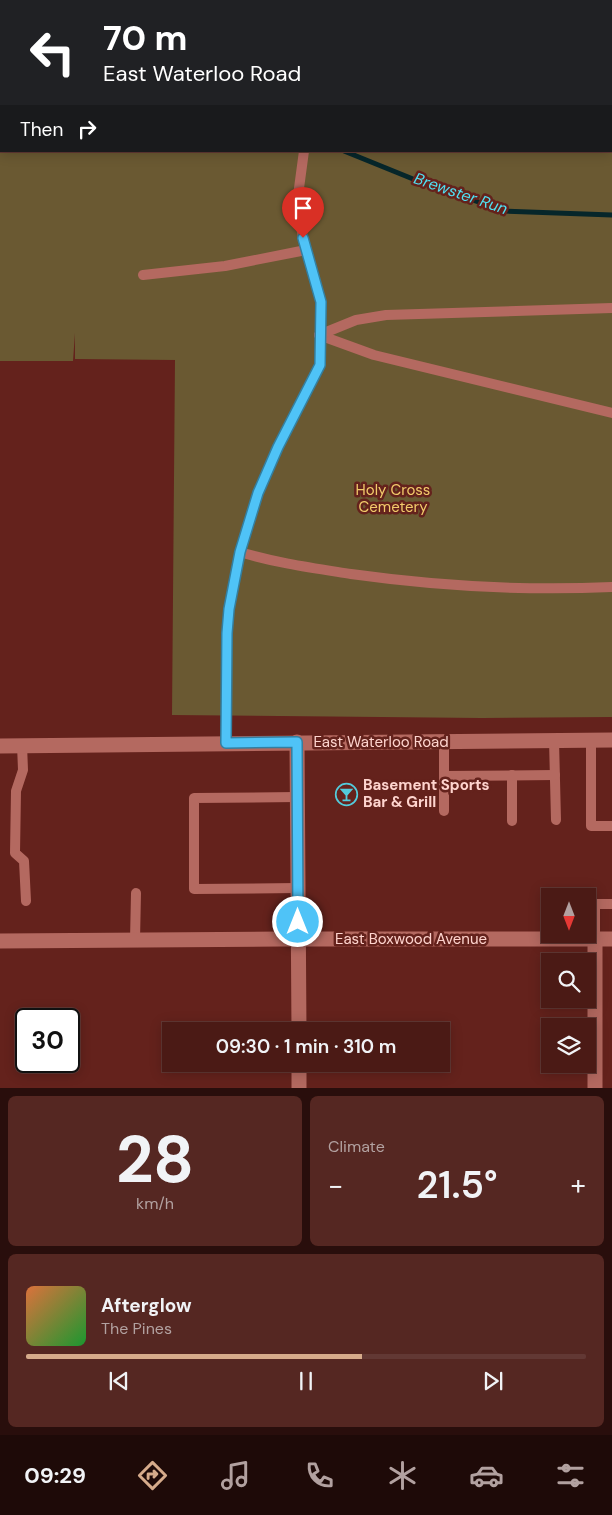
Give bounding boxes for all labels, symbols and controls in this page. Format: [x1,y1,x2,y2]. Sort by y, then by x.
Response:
text: 70 m [103,15,187,61]
icon: left [20,20,85,85]
text: East Waterloo Road [103,59,301,88]
icon: right [73,115,101,143]
text: Then [20,117,63,142]
water label: Brewster Run [411,168,510,219]
pin [282,187,324,238]
icon: arrive [289,194,317,222]
park label: Holy Cross Cemetery [356,480,430,517]
street label: East Waterloo Road [313,732,449,752]
place label: Basement Sports Bar & Grill [363,775,489,812]
bar icon: Basement Sports Bar & Grill [335,782,359,806]
north arrow [541,888,596,942]
map controls [541,888,596,1073]
position arrow [271,895,323,947]
street label: East Boxwood Avenue [335,929,487,949]
button: search [541,953,596,1008]
speed limit sign: 30 [15,1008,80,1073]
button: layers [541,1018,596,1073]
text: 09:30 · 1 min · 310 m [216,1034,396,1059]
text: 28 [116,1118,194,1202]
text: Climate [328,1136,385,1157]
text: 21.5° [416,1160,498,1210]
text: − [328,1167,343,1204]
text: + [571,1167,586,1204]
text: km/h [136,1193,174,1214]
text: Afterglow [101,1293,192,1318]
text: The Pines [101,1318,172,1339]
icon: previous [105,1367,133,1395]
icon: pause [292,1367,320,1395]
icon: next [479,1367,507,1395]
icon: directions [135,1458,170,1493]
icon: music [218,1458,253,1493]
icon: phone [302,1458,337,1493]
icon: climate [385,1458,420,1493]
icon: car [469,1458,504,1493]
icon: filters [553,1458,588,1493]
text: 09:29 [24,1461,86,1490]

